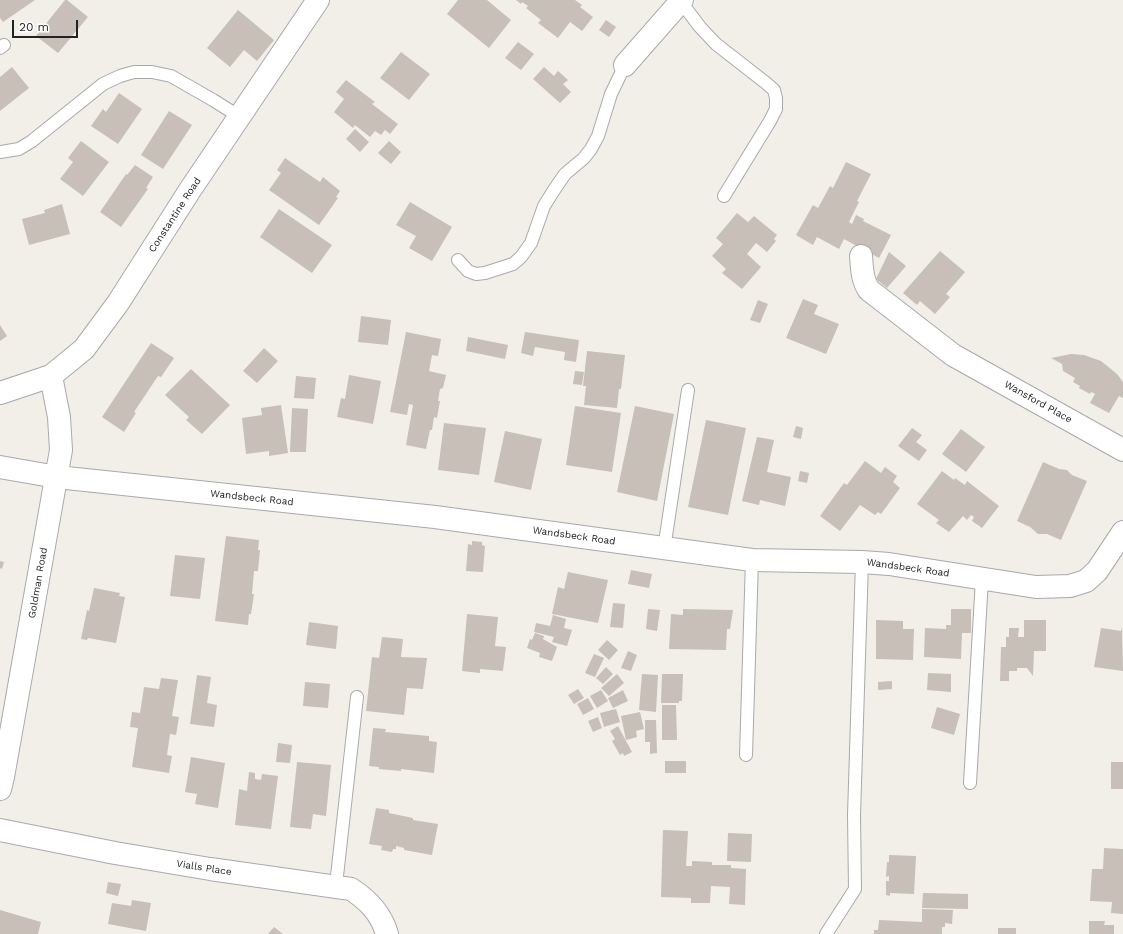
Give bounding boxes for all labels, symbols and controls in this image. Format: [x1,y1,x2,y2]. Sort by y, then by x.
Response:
scale bar [14,12,80,38]
text: 20 m [19,20,49,34]
street label: Constantine Road [146,175,204,255]
street label: Wansford Place [1002,378,1074,426]
street label: Wandsbeck Road [210,488,294,508]
street label: Wandsbeck Road [532,524,616,548]
street label: Goldman Road [26,547,50,619]
street label: Wandsbeck Road [866,556,950,580]
street label: Vialls Place [176,858,232,878]

